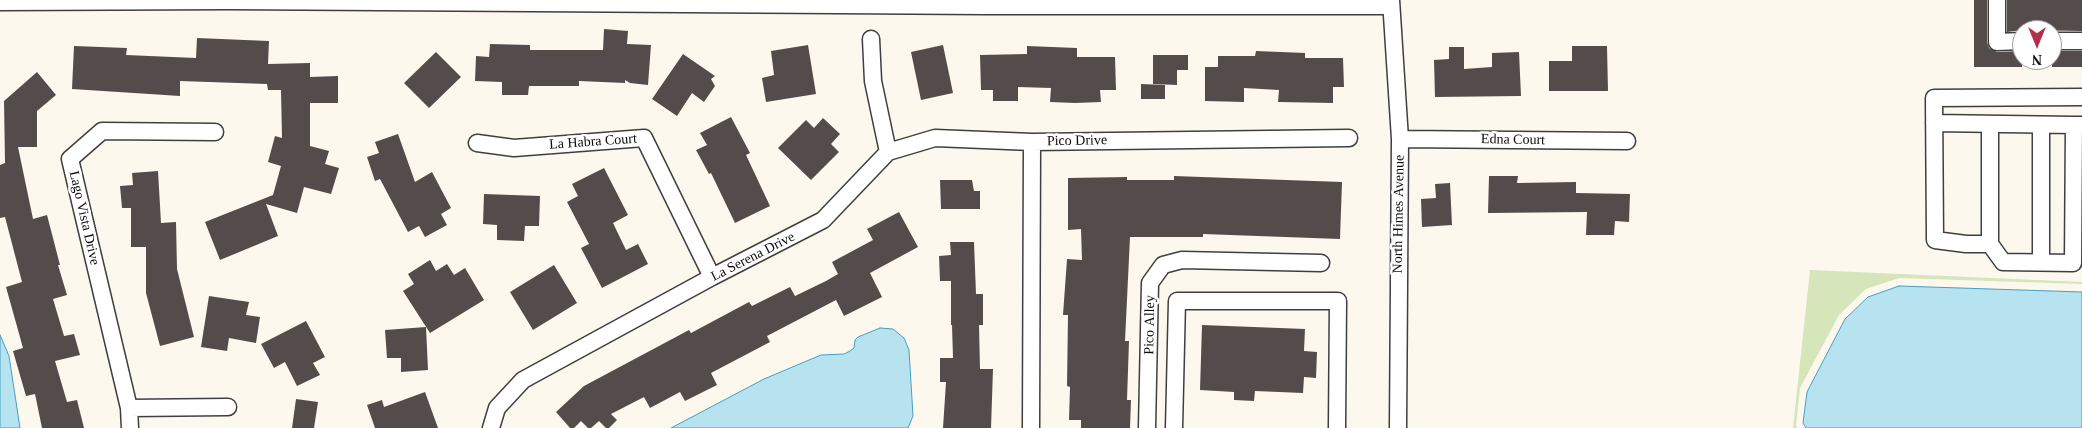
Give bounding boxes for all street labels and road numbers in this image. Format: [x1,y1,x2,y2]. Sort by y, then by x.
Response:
street label: La Habra Court [549,131,637,153]
street label: Edna Court [1481,131,1545,149]
street label: Pico Drive [1047,132,1107,150]
street label: North Himes Avenue [1390,155,1408,273]
street label: Lago Vista Drive [65,169,103,267]
street label: La Serena Drive [708,229,798,285]
street label: Pico Alley [1141,295,1159,355]

